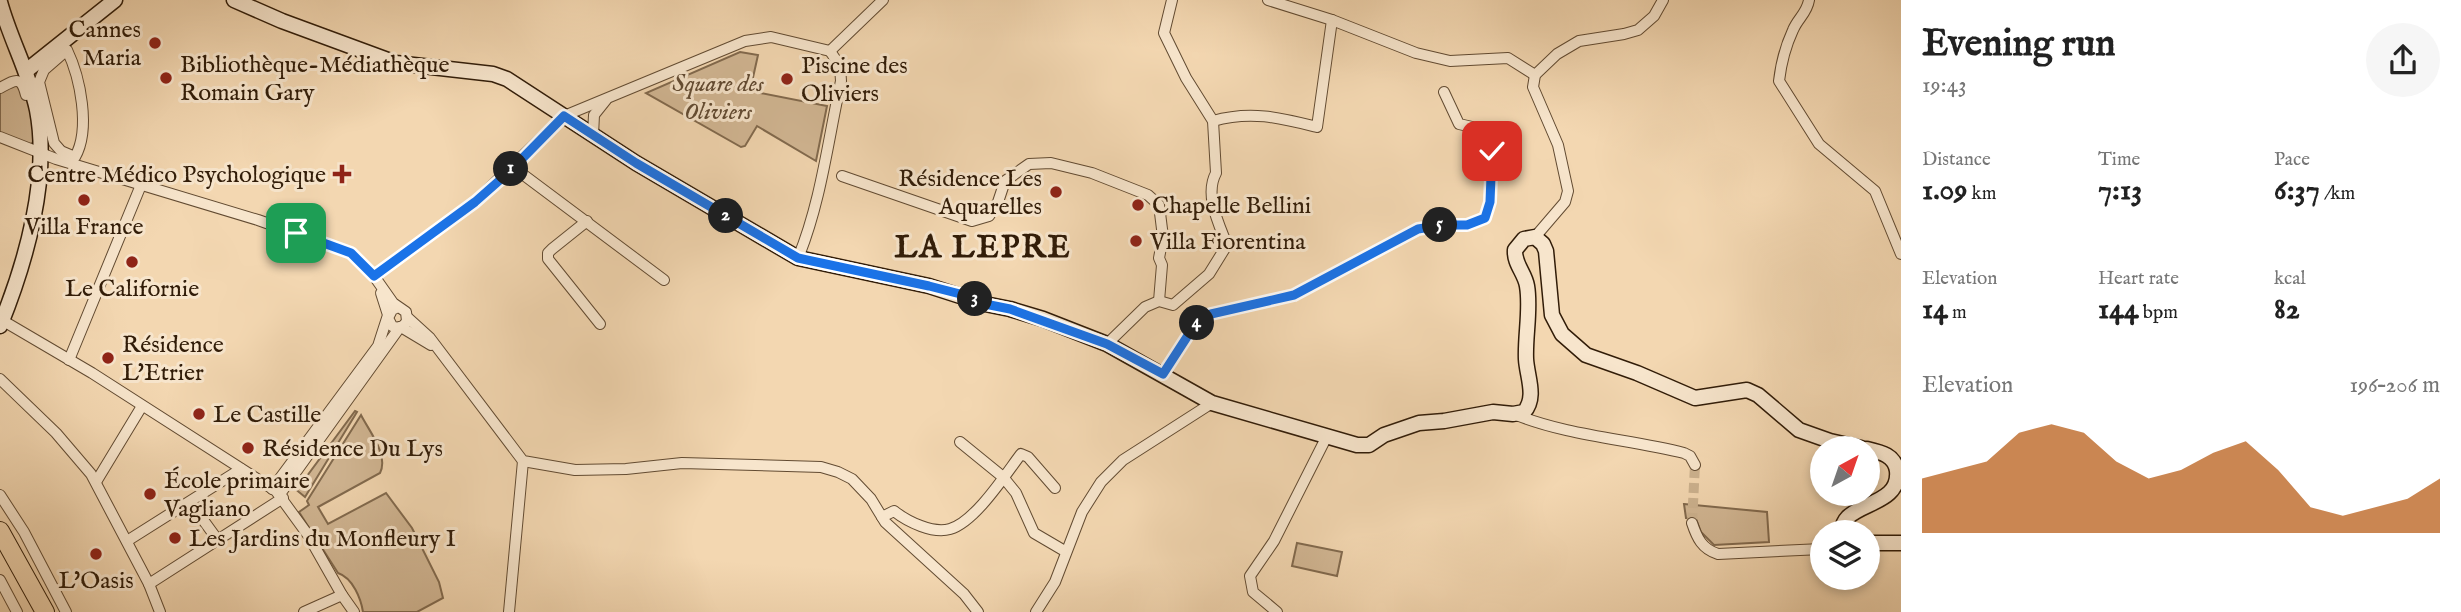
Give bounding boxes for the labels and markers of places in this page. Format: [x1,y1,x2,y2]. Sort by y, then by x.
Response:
place label: Cannes Maria [68,15,142,74]
marker: Cannes Maria [147,35,163,51]
place label: Bibliothèque-Médiathèque Romain Gary [180,50,449,109]
place label: Piscine des Oliviers [801,51,908,110]
marker: Bibliothèque-Médiathèque Romain Gary [158,70,174,86]
marker: Piscine des Oliviers [779,71,795,87]
pin [1462,121,1522,181]
pin: 1 [494,152,528,186]
place label: Centre Médico Psychologique [27,160,326,191]
marker: Centre Médico Psychologique [332,164,352,184]
place label: Résidence Les Aquarelles [898,164,1042,223]
marker: Résidence Les Aquarelles [1048,184,1064,200]
place label: Chapelle Bellini [1152,191,1311,222]
marker: Villa France [76,192,92,208]
marker: Chapelle Bellini [1130,197,1146,213]
pin: 2 [708,198,744,234]
pin [266,203,326,263]
pin: 5 [1422,208,1458,243]
place label: Villa France [23,212,144,243]
place label: Villa Fiorentina [1149,227,1306,258]
marker: Villa Fiorentina [1128,233,1144,249]
marker: Le Californie [124,254,140,270]
place label: Le Californie [65,274,199,305]
pin: 3 [958,282,992,316]
pin: 4 [1180,306,1214,340]
place label: Résidence L'Etrier [122,330,224,389]
marker: Résidence L'Etrier [100,350,116,366]
place label: Le Castille [213,400,321,431]
marker: Le Castille [191,406,207,422]
place label: Résidence Du Lys [262,434,443,465]
marker: Résidence Du Lys [240,440,256,456]
place label: École primaire Vagliano [163,466,310,525]
marker: École primaire Vagliano [142,486,158,502]
place label: Les Jardins du Monfleury I [189,524,456,555]
marker: Les Jardins du Monfleury I [167,530,183,546]
marker: L'Oasis [88,546,104,562]
place label: L'Oasis [58,566,134,597]

